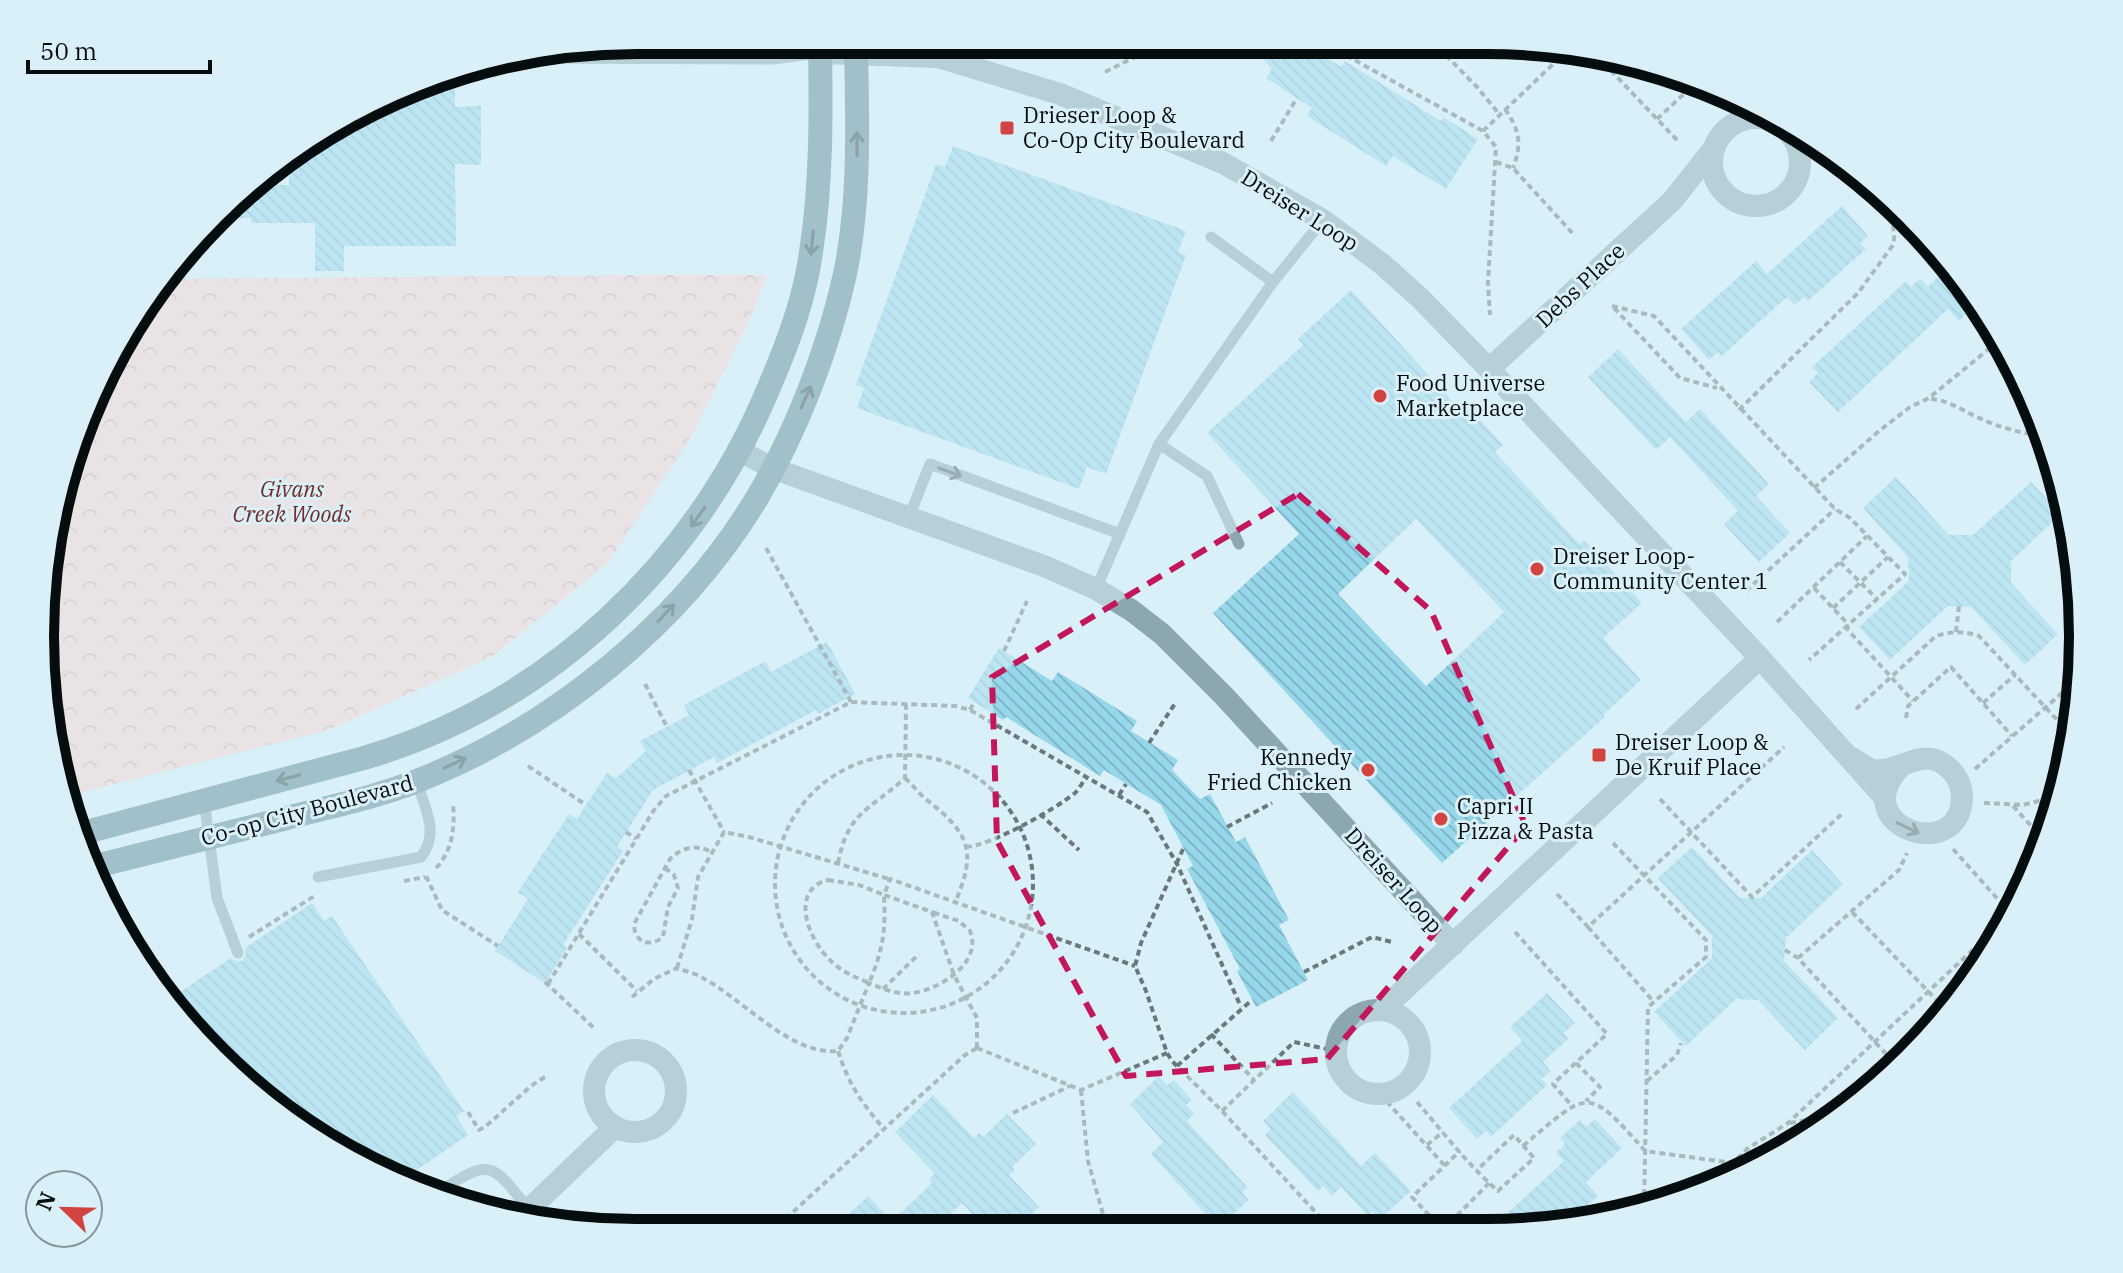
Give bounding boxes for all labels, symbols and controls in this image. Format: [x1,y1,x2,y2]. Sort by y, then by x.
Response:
scale bar [28,24,210,74]
text: 50 m [40,35,97,67]
place label: Drieser Loop & Co-Op City Boulevard [1023,100,1245,154]
marker: Drieser Loop & Co-Op City Boulevard [998,119,1016,137]
one-way arrow [849,131,865,158]
street label: Dreiser Loop [1236,162,1364,257]
one-way arrow [804,230,819,255]
street label: Debs Place [1529,236,1630,333]
place label: Food Universe Marketplace [1396,368,1545,422]
one-way arrow [799,385,814,410]
marker: Food Universe Marketplace [1371,387,1389,405]
one-way arrow [937,465,962,480]
park label: Givans Creek Woods [233,474,352,528]
one-way arrow [690,506,707,527]
place label: Dreiser Loop- Community Center 1 [1553,541,1768,595]
marker: Dreiser Loop- Community Center 1 [1528,560,1546,578]
one-way arrow [656,604,674,624]
place label: Dreiser Loop & De Kruif Place [1615,727,1769,781]
place label: Kennedy Fried Chicken [1207,742,1352,796]
marker: Dreiser Loop & De Kruif Place [1590,746,1608,764]
one-way arrow [443,755,467,770]
marker: Kennedy Fried Chicken [1359,761,1377,779]
street label: Co-op City Boulevard [198,767,416,852]
one-way arrow [276,771,302,786]
place label: Capri II Pizza & Pasta [1457,791,1594,845]
marker: Capri II Pizza & Pasta [1432,810,1450,828]
street label: Dreiser Loop [1339,821,1450,939]
one-way arrow [1896,821,1919,836]
north arrow [24,1169,104,1249]
text: N [28,1187,62,1215]

